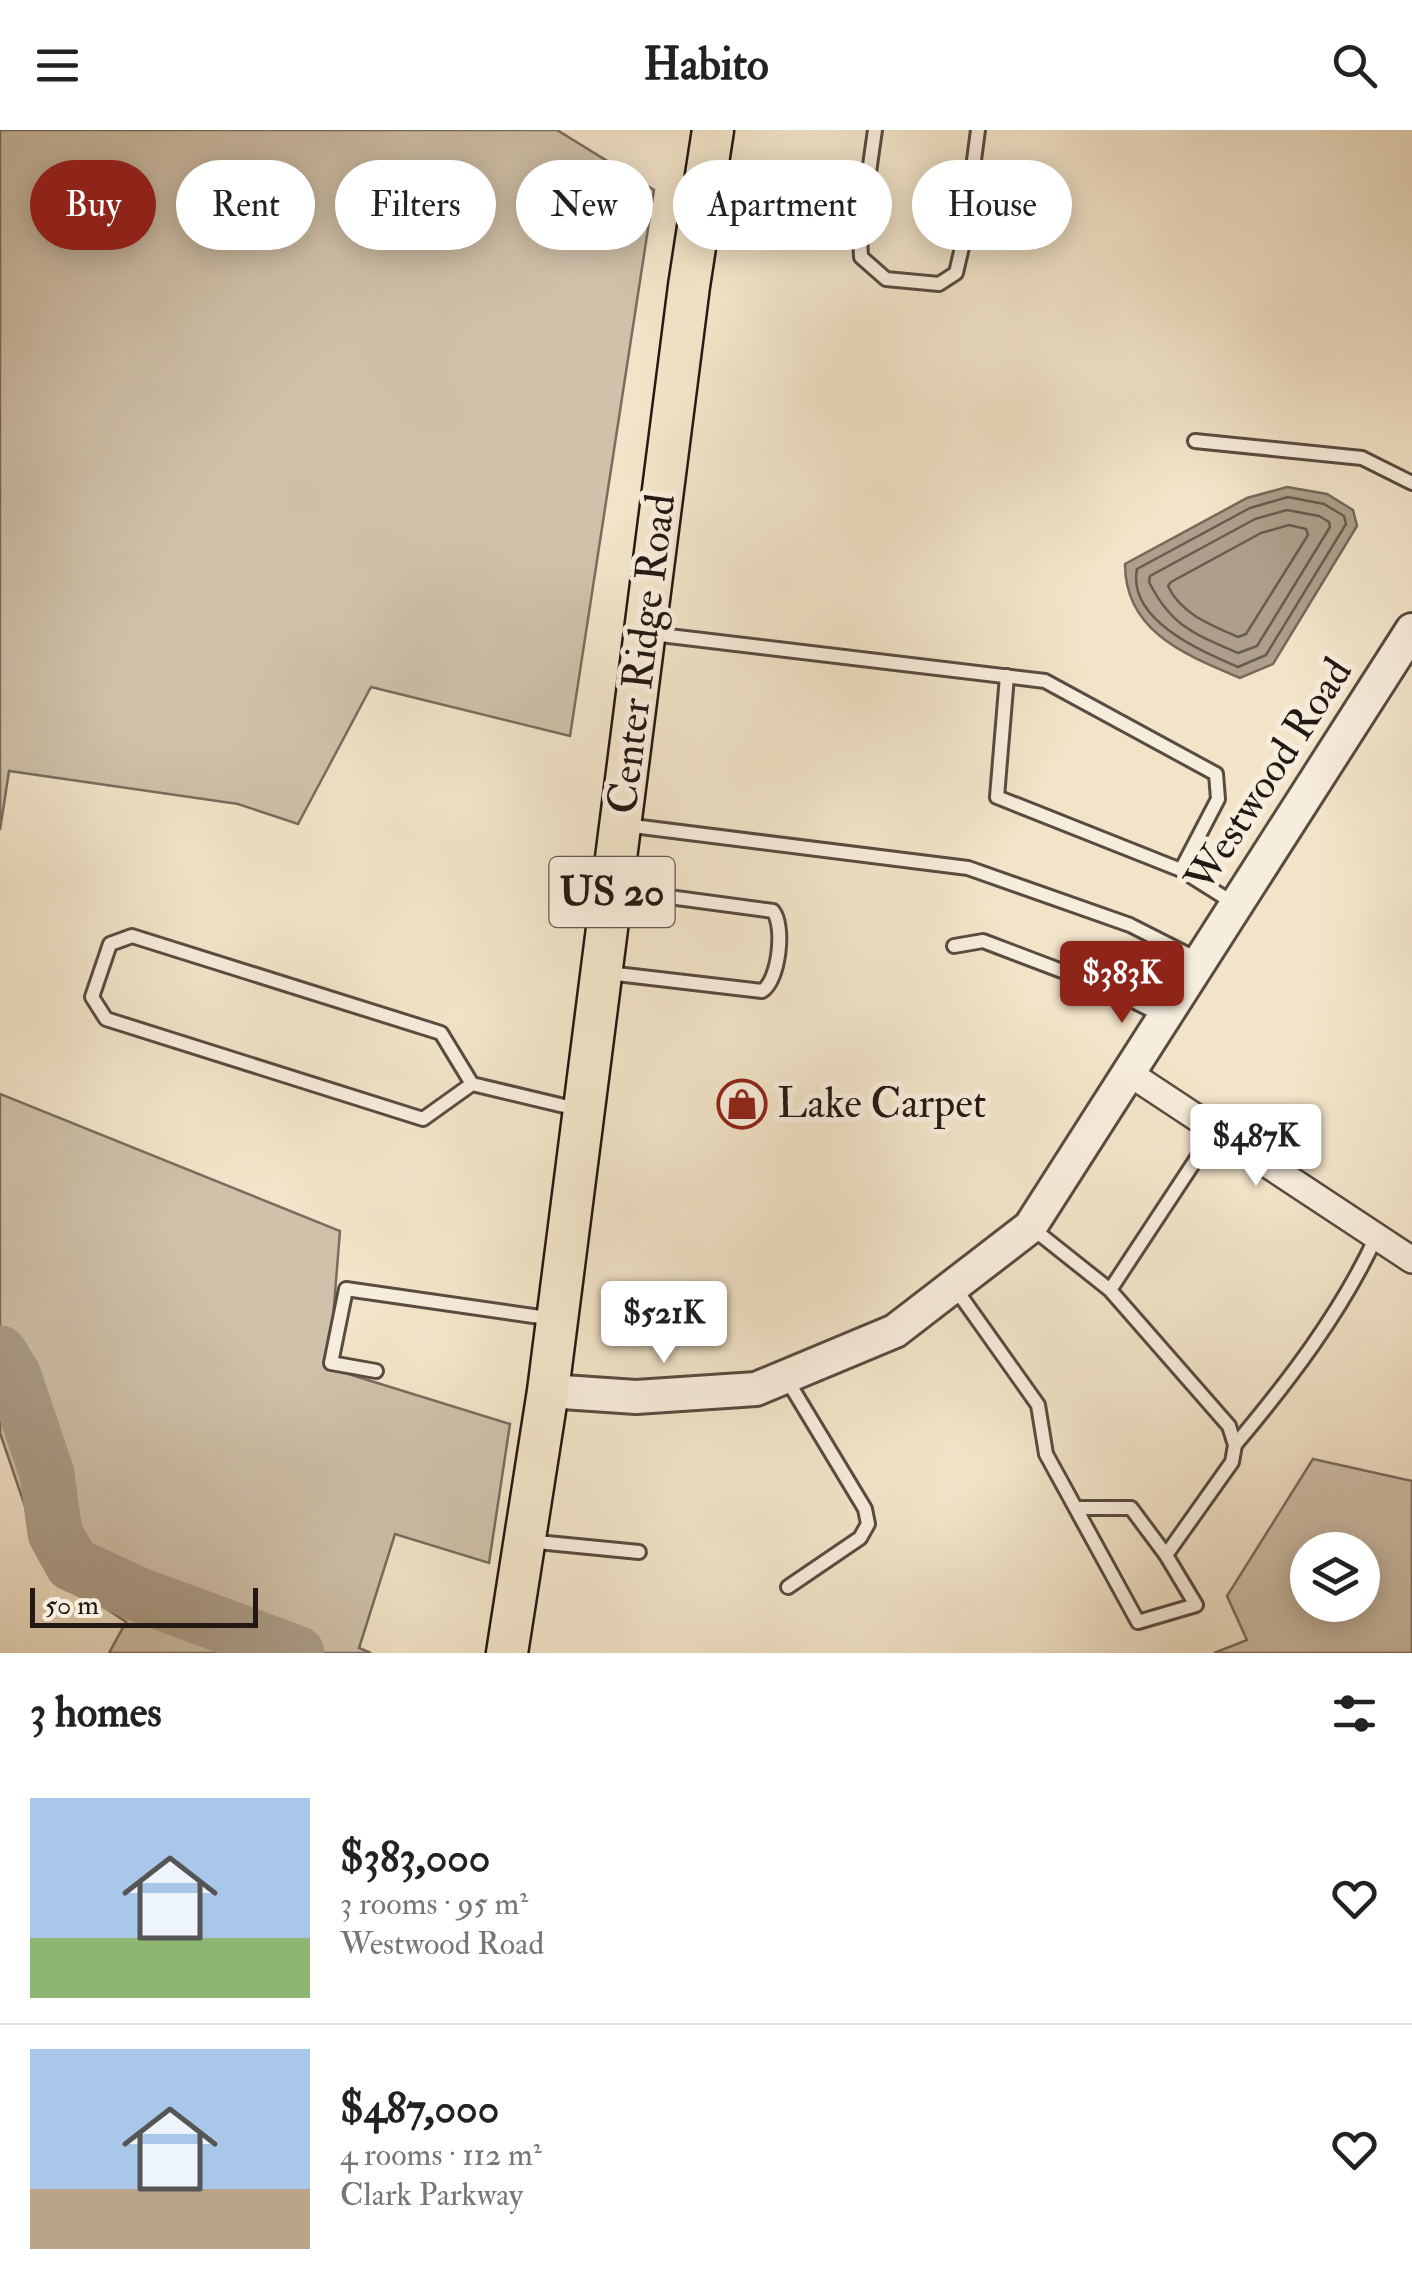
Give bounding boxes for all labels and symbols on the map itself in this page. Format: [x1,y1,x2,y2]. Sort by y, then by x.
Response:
street label: Center Ridge Road [597,491,687,817]
street label: Westwood Road [1174,648,1364,902]
road number: US 20 [550,857,674,927]
pin: $383K [1052,941,1192,1026]
shop icon: Lake Carpet [716,1078,768,1130]
place label: Lake Carpet [777,1078,986,1130]
pin: $487K [1186,1104,1326,1189]
pin: $521K [594,1281,734,1366]
scale bar [30,1583,258,1628]

